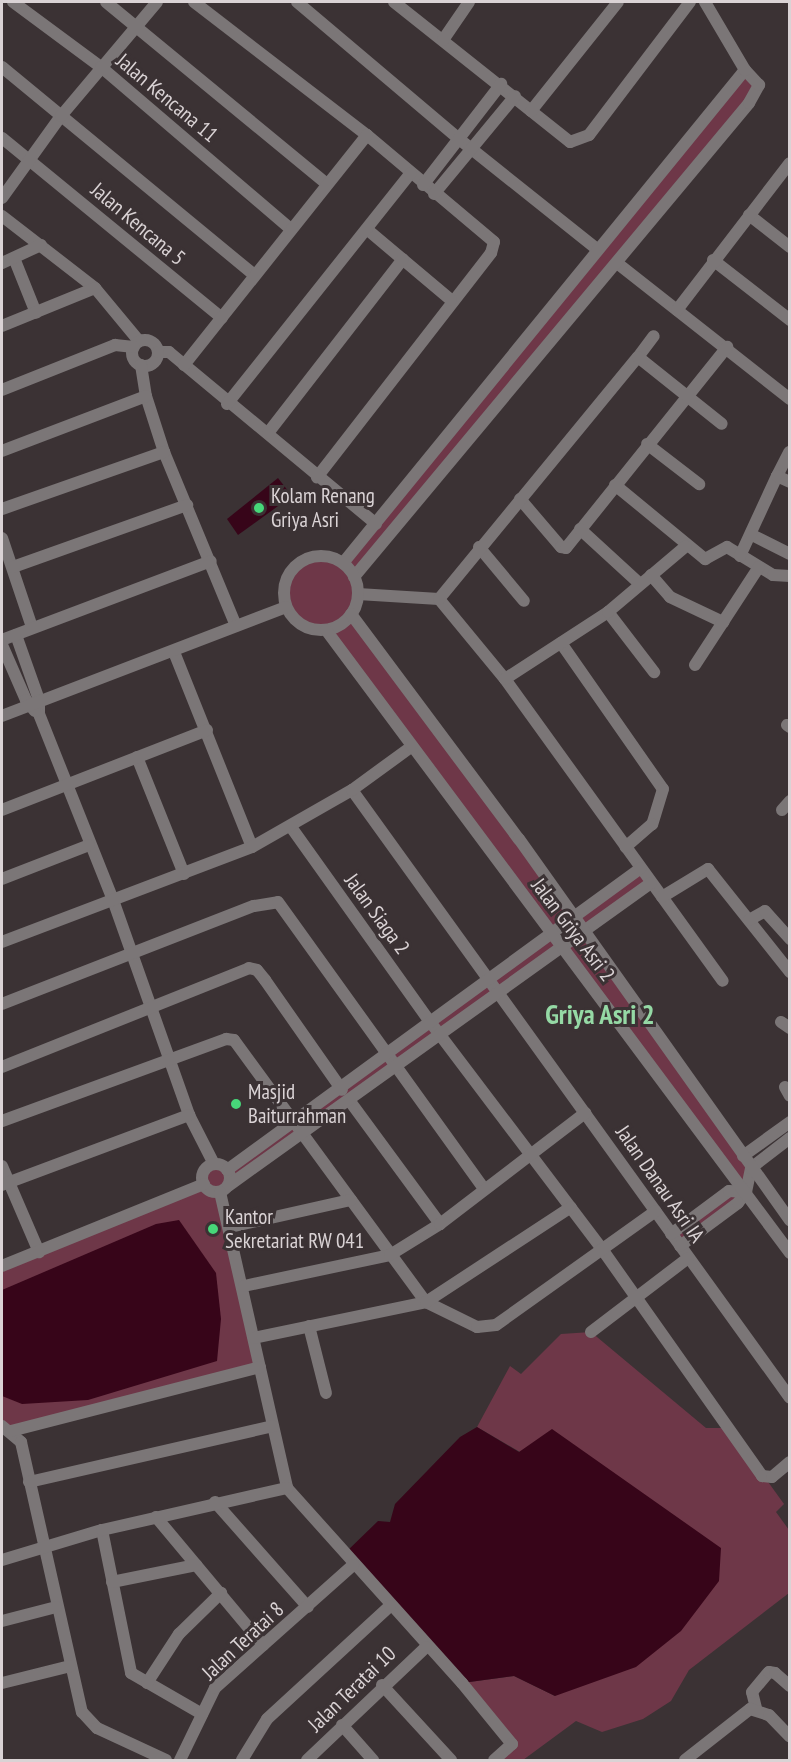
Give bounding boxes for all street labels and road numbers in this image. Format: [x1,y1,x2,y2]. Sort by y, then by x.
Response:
street label: Jalan Kencana 11 [111,48,223,148]
street label: Jalan Kencana 5 [86,177,190,271]
street label: Jalan Siaga 2 [339,869,415,959]
street label: Jalan Griya Asri 2 [526,873,620,987]
street label: Jalan Danau Asri IA [610,1120,710,1248]
street label: Jalan Teratai 8 [197,1597,289,1685]
street label: Jalan Teratai 10 [303,1641,401,1737]

